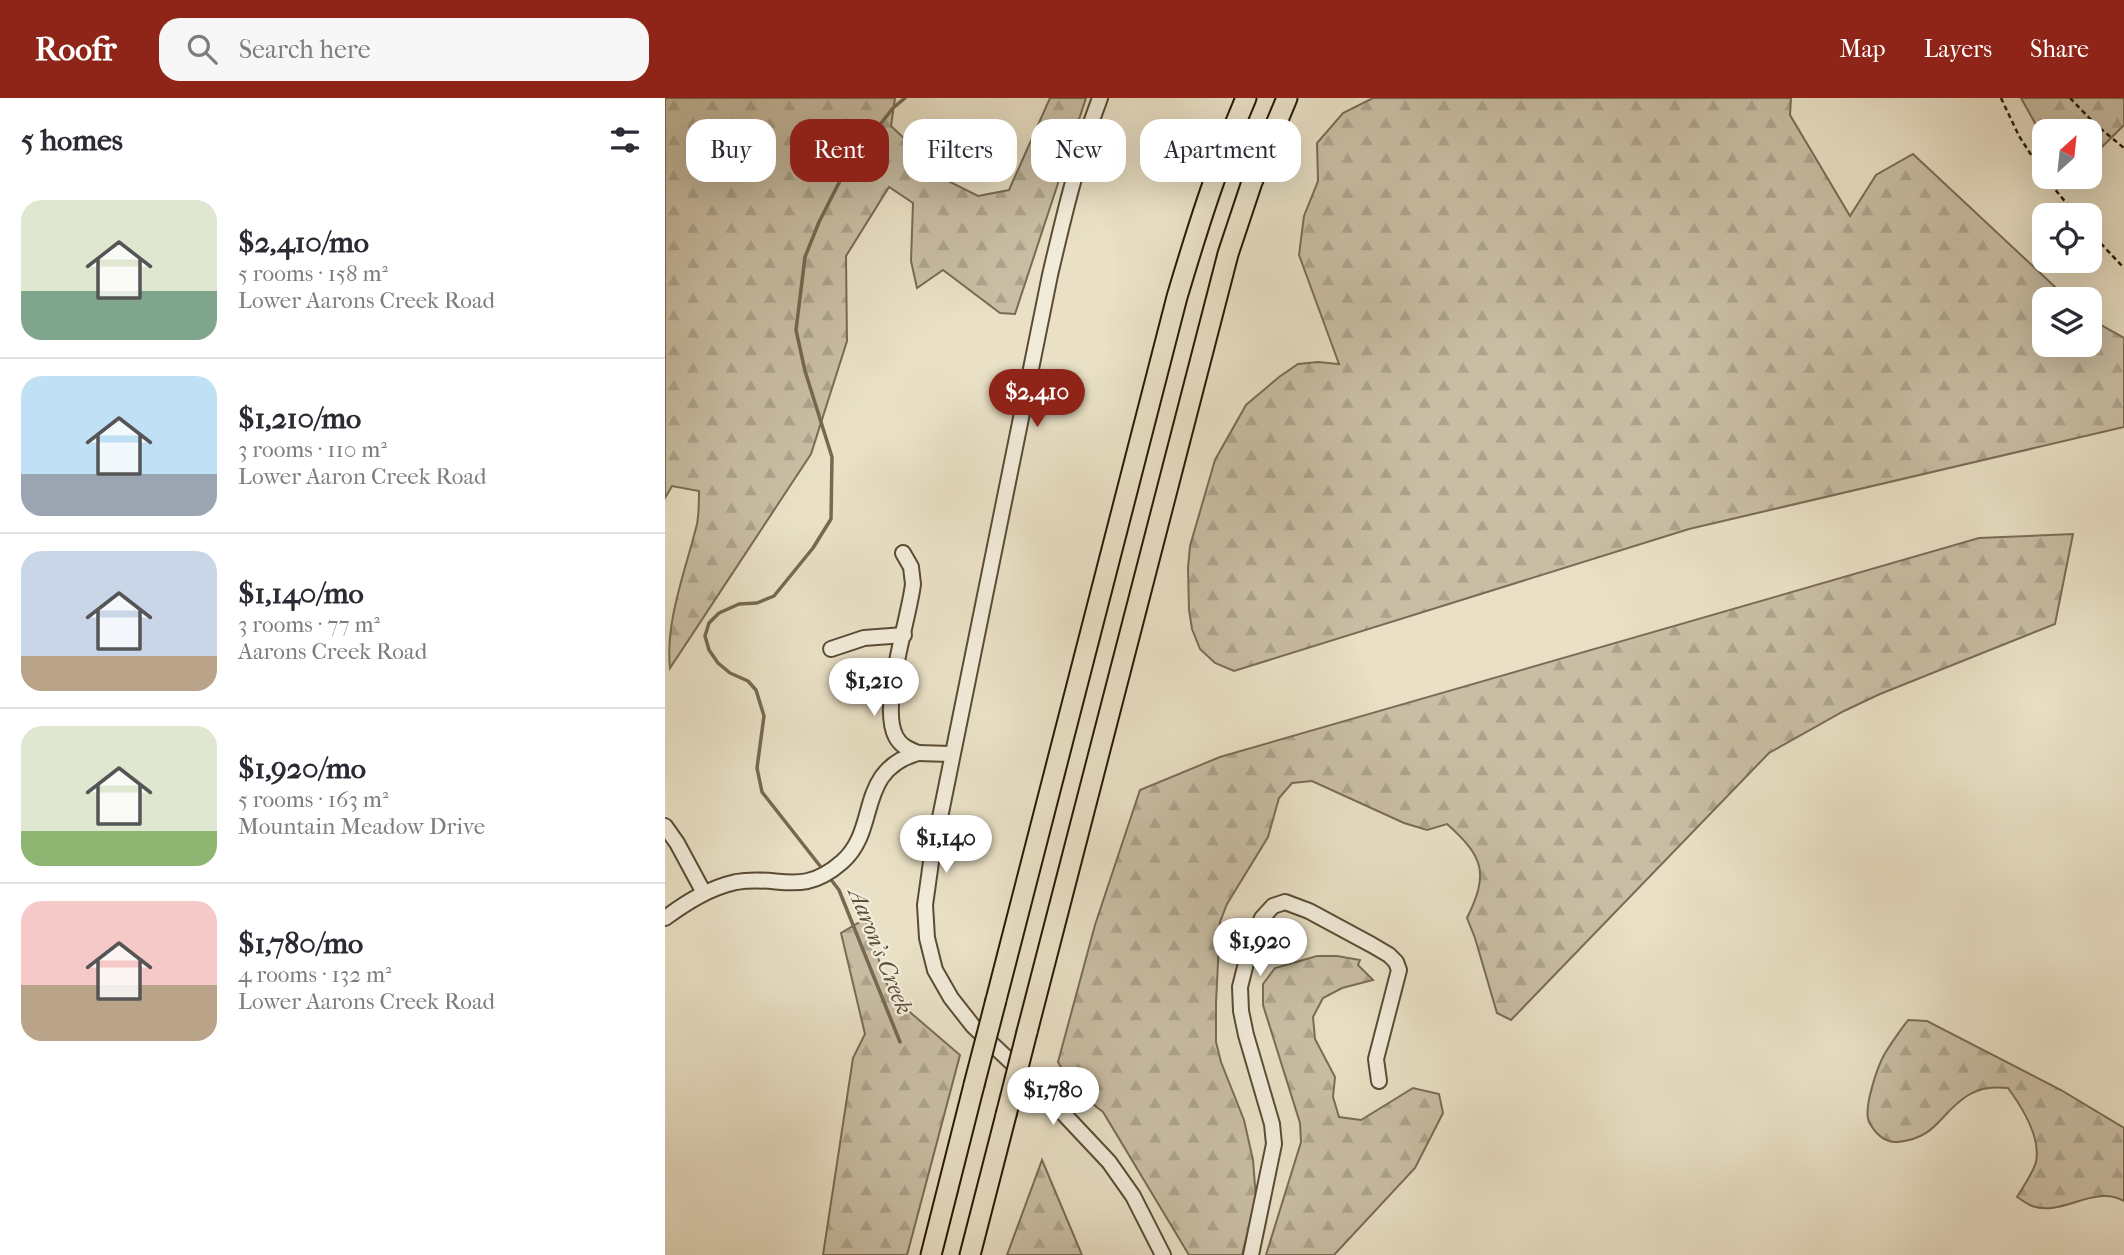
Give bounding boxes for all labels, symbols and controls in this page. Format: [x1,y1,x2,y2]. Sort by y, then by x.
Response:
search box [159,18,649,81]
text: Roofr [35,30,117,69]
icon: search [183,30,221,68]
text: Search here [239,34,371,65]
text: Map [1840,35,1886,63]
text: Layers [1924,35,1992,63]
text: Share [2030,35,2089,63]
chip: Buy [686,119,776,182]
chip: Rent [790,119,889,182]
chip: Filters [903,119,1017,182]
chip: New [1031,119,1126,182]
chip: Apartment [1140,119,1301,182]
north arrow [2032,119,2102,189]
map controls [2032,119,2102,357]
icon: filters [606,121,644,159]
text: 5 homes [21,123,123,158]
button: locate [2032,203,2102,273]
text: $2,410/mo [238,225,369,260]
icon: home [77,228,161,312]
text: 5 rooms · 158 m² [238,260,388,287]
text: Lower Aarons Creek Road [238,287,495,314]
button: layers [2032,287,2102,357]
pin: $2,410 [980,370,1094,429]
text: $2,410 [1005,378,1069,405]
text: $1,210/mo [238,401,361,436]
icon: home [77,404,161,488]
text: 3 rooms · 110 m² [238,436,387,463]
text: Lower Aaron Creek Road [238,463,487,490]
text: $1,140/mo [238,576,364,611]
icon: home [77,579,161,663]
text: 3 rooms · 77 m² [238,611,380,638]
text: Aarons Creek Road [238,638,427,665]
pin: $1,210 [817,658,931,718]
text: $1,210 [845,667,903,694]
text: $1,920/mo [238,751,366,786]
icon: home [77,754,161,838]
text: 5 rooms · 163 m² [238,786,388,813]
text: Mountain Meadow Drive [238,813,485,840]
pin: $1,140 [889,816,1003,875]
text: $1,140 [916,824,976,851]
water label: Aaron's Creek [842,881,918,1018]
pin: $1,920 [1203,918,1317,978]
text: $1,780/mo [238,926,363,961]
text: $1,920 [1229,927,1291,954]
icon: home [77,929,161,1013]
text: 4 rooms · 132 m² [238,961,392,988]
text: Lower Aarons Creek Road [238,988,495,1015]
pin: $1,780 [996,1068,1110,1127]
text: $1,780 [1023,1076,1083,1103]

